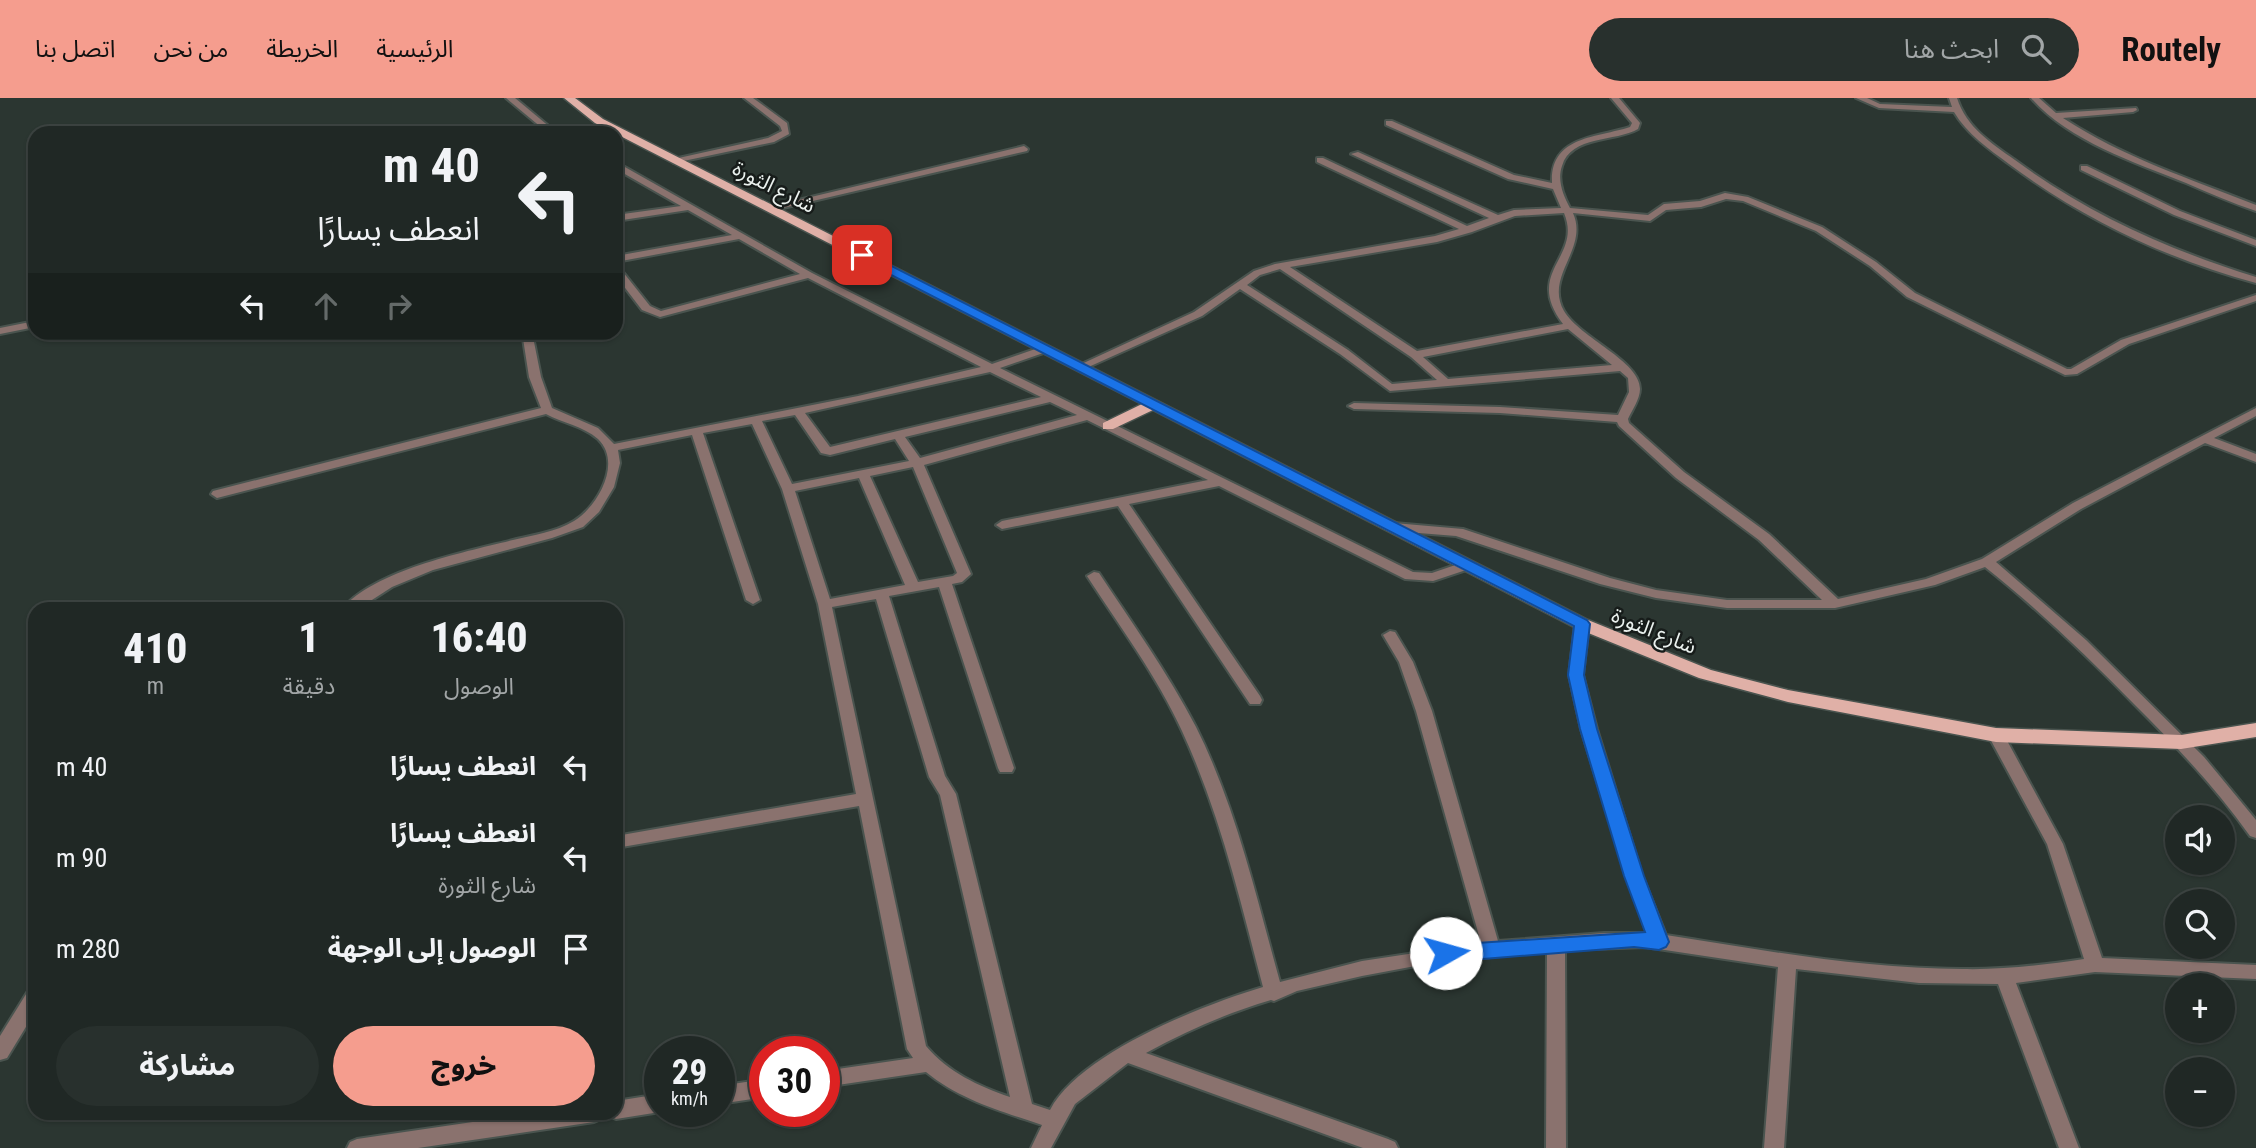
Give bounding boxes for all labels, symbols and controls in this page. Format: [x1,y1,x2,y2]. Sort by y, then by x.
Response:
search box [1589,18,2079,81]
icon: search [2017,30,2055,68]
text: Routely [2121,30,2221,69]
text: ابحث هنا [1904,34,1999,64]
text: اتصل بنا [35,35,115,63]
text: من نحن [153,35,228,63]
text: الخريطة [266,35,338,63]
text: الرئيسية [376,35,453,63]
text: 40 m [383,137,480,194]
icon: left [504,154,595,245]
street label: شارع الثورة [727,156,819,221]
text: انعطف يسارًا [317,210,480,248]
pin [832,225,892,285]
icon: arrive [843,236,881,274]
icon: left [234,287,272,325]
icon: ahead [307,287,345,325]
icon: right [380,287,418,325]
street label: شارع الثورة [1607,603,1700,662]
text: 1 [298,613,320,662]
text: 16:40 [430,613,528,662]
text: 410 [123,624,187,673]
text: m [147,673,164,700]
text: دقيقة [283,673,335,700]
text: الوصول [444,673,514,700]
icon: left [557,748,595,786]
text: انعطف يسارًا [390,751,536,781]
text: 40 m [56,752,107,782]
map controls [2165,805,2235,1127]
button: sound [2165,805,2235,875]
text: انعطف يسارًا [390,818,536,848]
icon: left [557,839,595,877]
text: 90 m [56,843,107,873]
text: شارع الثورة [438,872,536,899]
button: search [2165,889,2235,959]
position arrow [1409,916,1483,990]
icon: arrive [557,930,595,968]
text: الوصول إلى الوجهة [328,933,536,963]
text: 280 m [56,934,120,964]
button: + [2165,973,2235,1043]
button: مشاركة [56,1026,319,1106]
button: خروج [333,1026,595,1106]
speed limit sign: 30 [749,1036,840,1127]
text: 29 [672,1052,707,1093]
button: − [2165,1057,2235,1127]
text: km/h [671,1088,708,1109]

